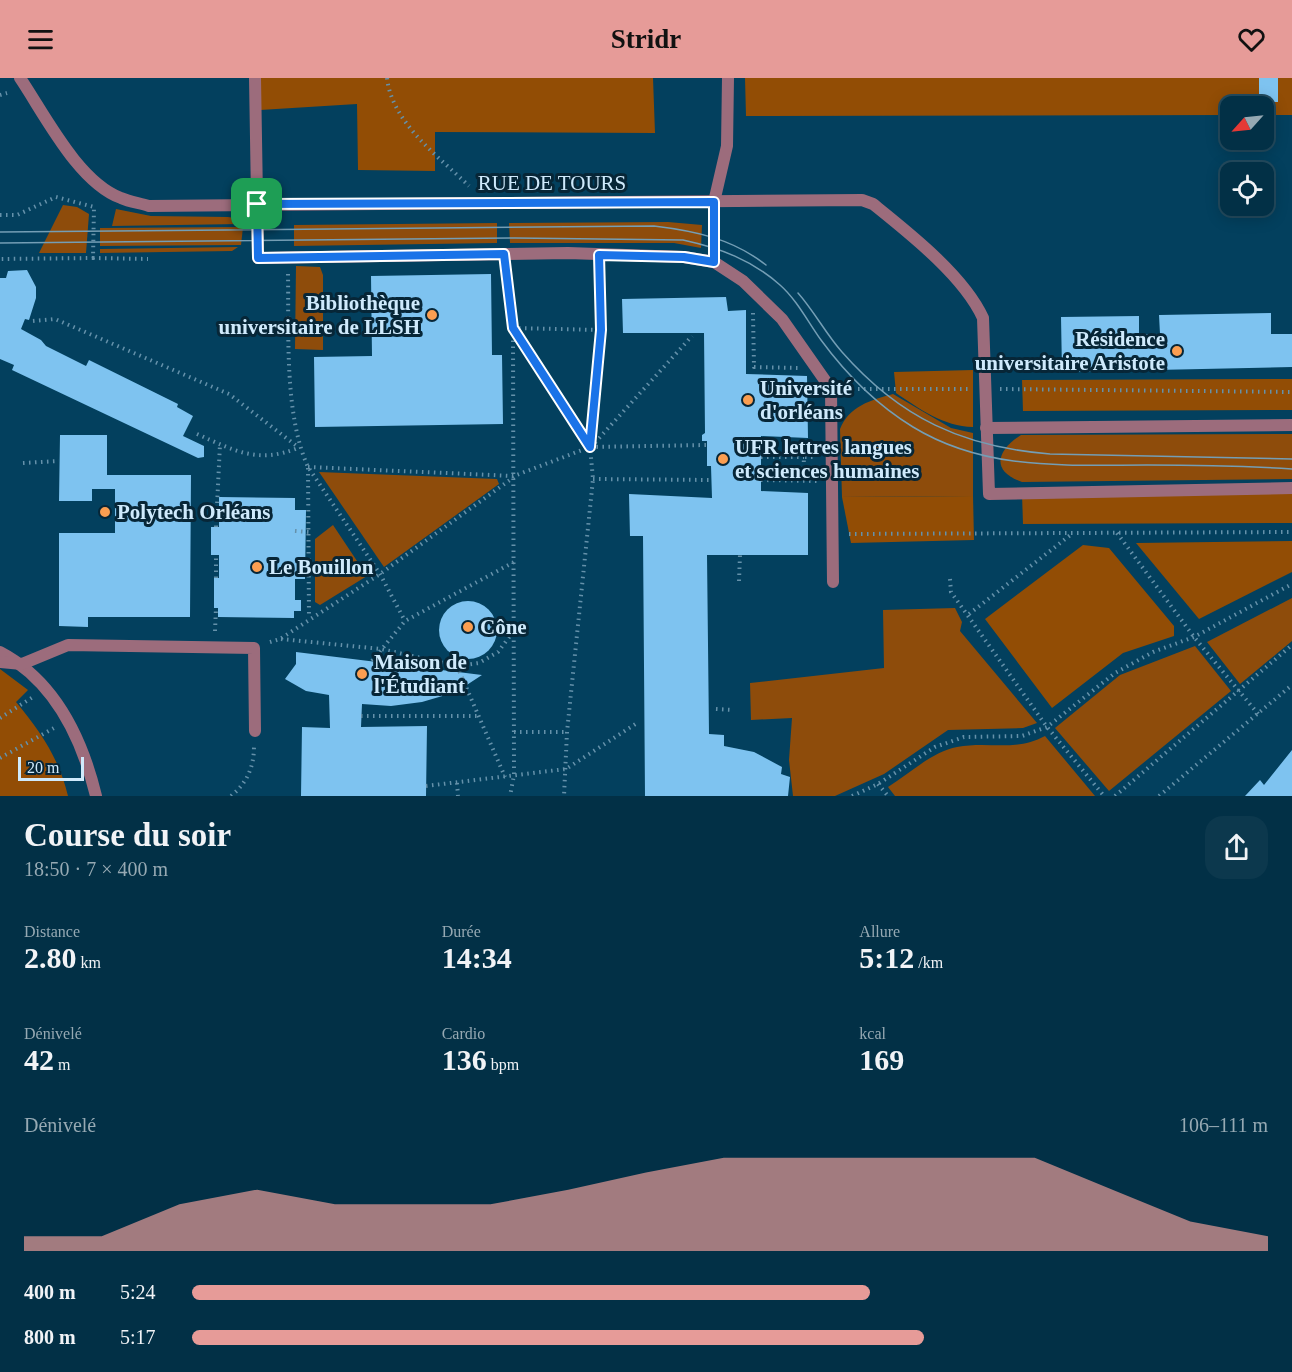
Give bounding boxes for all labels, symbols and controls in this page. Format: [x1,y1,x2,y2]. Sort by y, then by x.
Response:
icon: menu [24,23,57,56]
icon: heart [1235,23,1268,56]
text: Stridr [611,24,681,54]
north arrow [1220,96,1274,150]
map controls [1220,96,1274,216]
button: locate [1220,162,1274,216]
street label: RUE DE TOURS [478,171,626,195]
pin [231,178,282,229]
icon: arrive [240,187,273,220]
place label: Bibliothèque universitaire de LLSH [219,291,420,339]
marker: Bibliothèque universitaire de LLSH [425,308,439,322]
place label: Résidence universitaire Aristote [975,327,1165,375]
marker: Résidence universitaire Aristote [1170,344,1184,358]
place label: Université d'orléans [760,376,852,424]
marker: Université d'orléans [741,393,755,407]
place label: UFR lettres langues et sciences humaines [735,435,919,483]
marker: UFR lettres langues et sciences humaines [716,452,730,466]
place label: Polytech Orléans [117,500,270,524]
marker: Polytech Orléans [98,505,112,519]
place label: Le Bouillon [269,555,374,579]
marker: Le Bouillon [250,560,264,574]
place label: Cône [480,615,527,639]
marker: Cône [461,620,475,634]
place label: Maison de l'Étudiant [374,650,467,698]
marker: Maison de l'Étudiant [355,667,369,681]
scale bar [18,754,84,782]
text: 20 m [27,759,59,776]
button: share [1205,816,1268,879]
text: Course du soir [24,817,231,853]
text: 18:50 · 7 × 400 m [24,858,168,880]
text: Distance [24,923,80,940]
text: Durée [442,923,481,940]
text: Allure [859,923,900,940]
text: 2.80 [24,941,77,974]
text: 14:34 [442,941,512,974]
text: 5:12 [859,941,914,974]
text: km [77,954,101,971]
text: /km [914,954,943,971]
text: Dénivelé [24,1025,82,1042]
text: Cardio [442,1025,485,1042]
text: kcal [859,1025,886,1042]
text: 42 [24,1043,54,1076]
text: 136 [442,1043,487,1076]
text: 169 [859,1043,904,1076]
text: m [54,1056,70,1073]
text: bpm [487,1056,519,1073]
text: Dénivelé [24,1114,96,1136]
text: 106–111 m [1179,1114,1268,1136]
text: 400 m [24,1281,76,1303]
text: 5:24 [120,1281,156,1303]
text: 800 m [24,1326,76,1348]
text: 5:17 [120,1326,156,1348]

